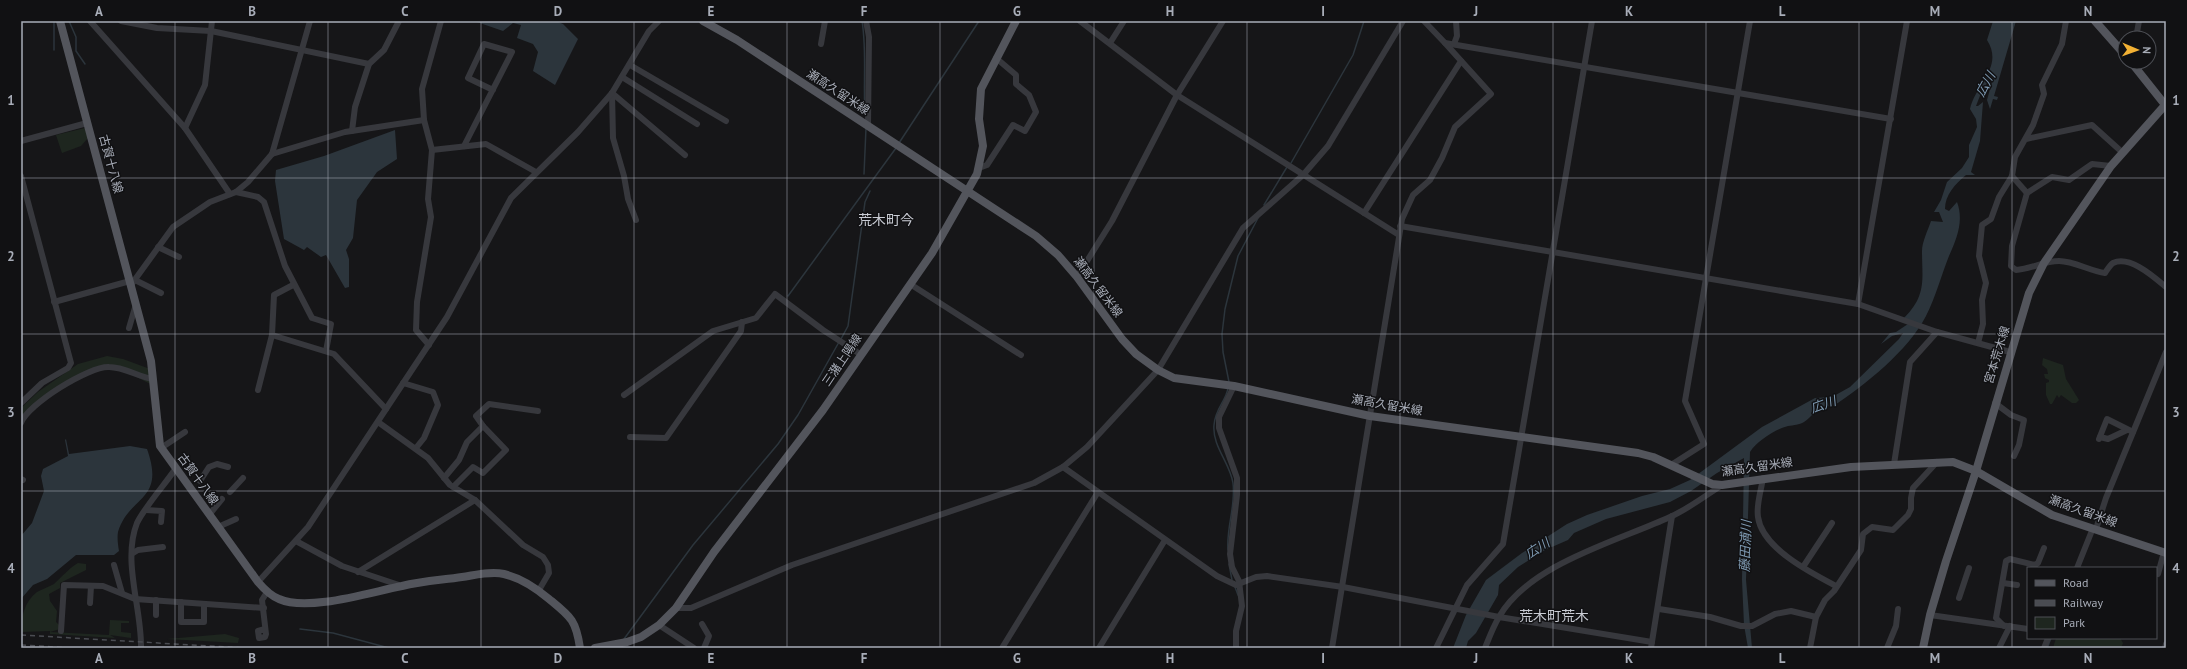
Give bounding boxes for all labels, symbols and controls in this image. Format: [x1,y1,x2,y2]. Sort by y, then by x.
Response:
text: A [95,3,103,20]
text: B [248,3,256,20]
text: C [401,3,409,20]
text: D [554,3,562,20]
text: E [708,3,715,20]
text: F [861,3,868,20]
text: G [1013,3,1021,20]
text: H [1166,3,1174,20]
text: I [1321,3,1325,20]
text: J [1473,3,1478,20]
text: K [1625,3,1633,20]
text: L [1779,3,1786,20]
text: M [1930,3,1940,20]
text: N [2084,3,2092,20]
north arrow [2117,30,2157,70]
text: N [2140,46,2154,54]
street label: 瀬高久留米線 [804,66,873,117]
water label: 広川 [1972,67,2000,100]
text: 1 [7,92,15,109]
text: 1 [2172,92,2180,109]
street label: 古賀十八線 [96,133,126,195]
district label: 荒木町今 [858,211,914,229]
text: 2 [7,248,15,265]
text: 2 [2172,248,2180,265]
street label: 瀬高久留米線 [1071,253,1126,320]
street label: 宮本荒木線 [1981,324,2012,386]
street label: 三潴上陽線 [819,331,865,389]
street label: 瀬高久留米線 [1350,391,1424,418]
water label: 広川 [1808,392,1840,417]
text: 3 [7,404,15,421]
text: 3 [2172,404,2180,421]
street label: 古賀十八線 [175,450,222,507]
street label: 瀬高久留米線 [1720,454,1794,479]
street label: 瀬高久留米線 [2047,491,2120,530]
water label: 藤田浦川 [1736,518,1755,572]
water label: 広川 [1522,533,1554,563]
text: 4 [7,560,15,577]
text: 4 [2172,560,2180,577]
legend [2027,567,2157,639]
text: Road [2063,575,2088,590]
text: Railway [2063,595,2103,610]
district label: 荒木町荒木 [1519,607,1589,625]
text: Park [2063,615,2085,630]
text: A [95,650,103,667]
text: B [248,650,256,667]
text: C [401,650,409,667]
text: D [554,650,562,667]
text: E [708,650,715,667]
text: F [861,650,868,667]
text: G [1013,650,1021,667]
text: H [1166,650,1174,667]
text: I [1321,650,1325,667]
text: J [1473,650,1478,667]
text: K [1625,650,1633,667]
text: L [1779,650,1786,667]
text: M [1930,650,1940,667]
text: N [2084,650,2092,667]

